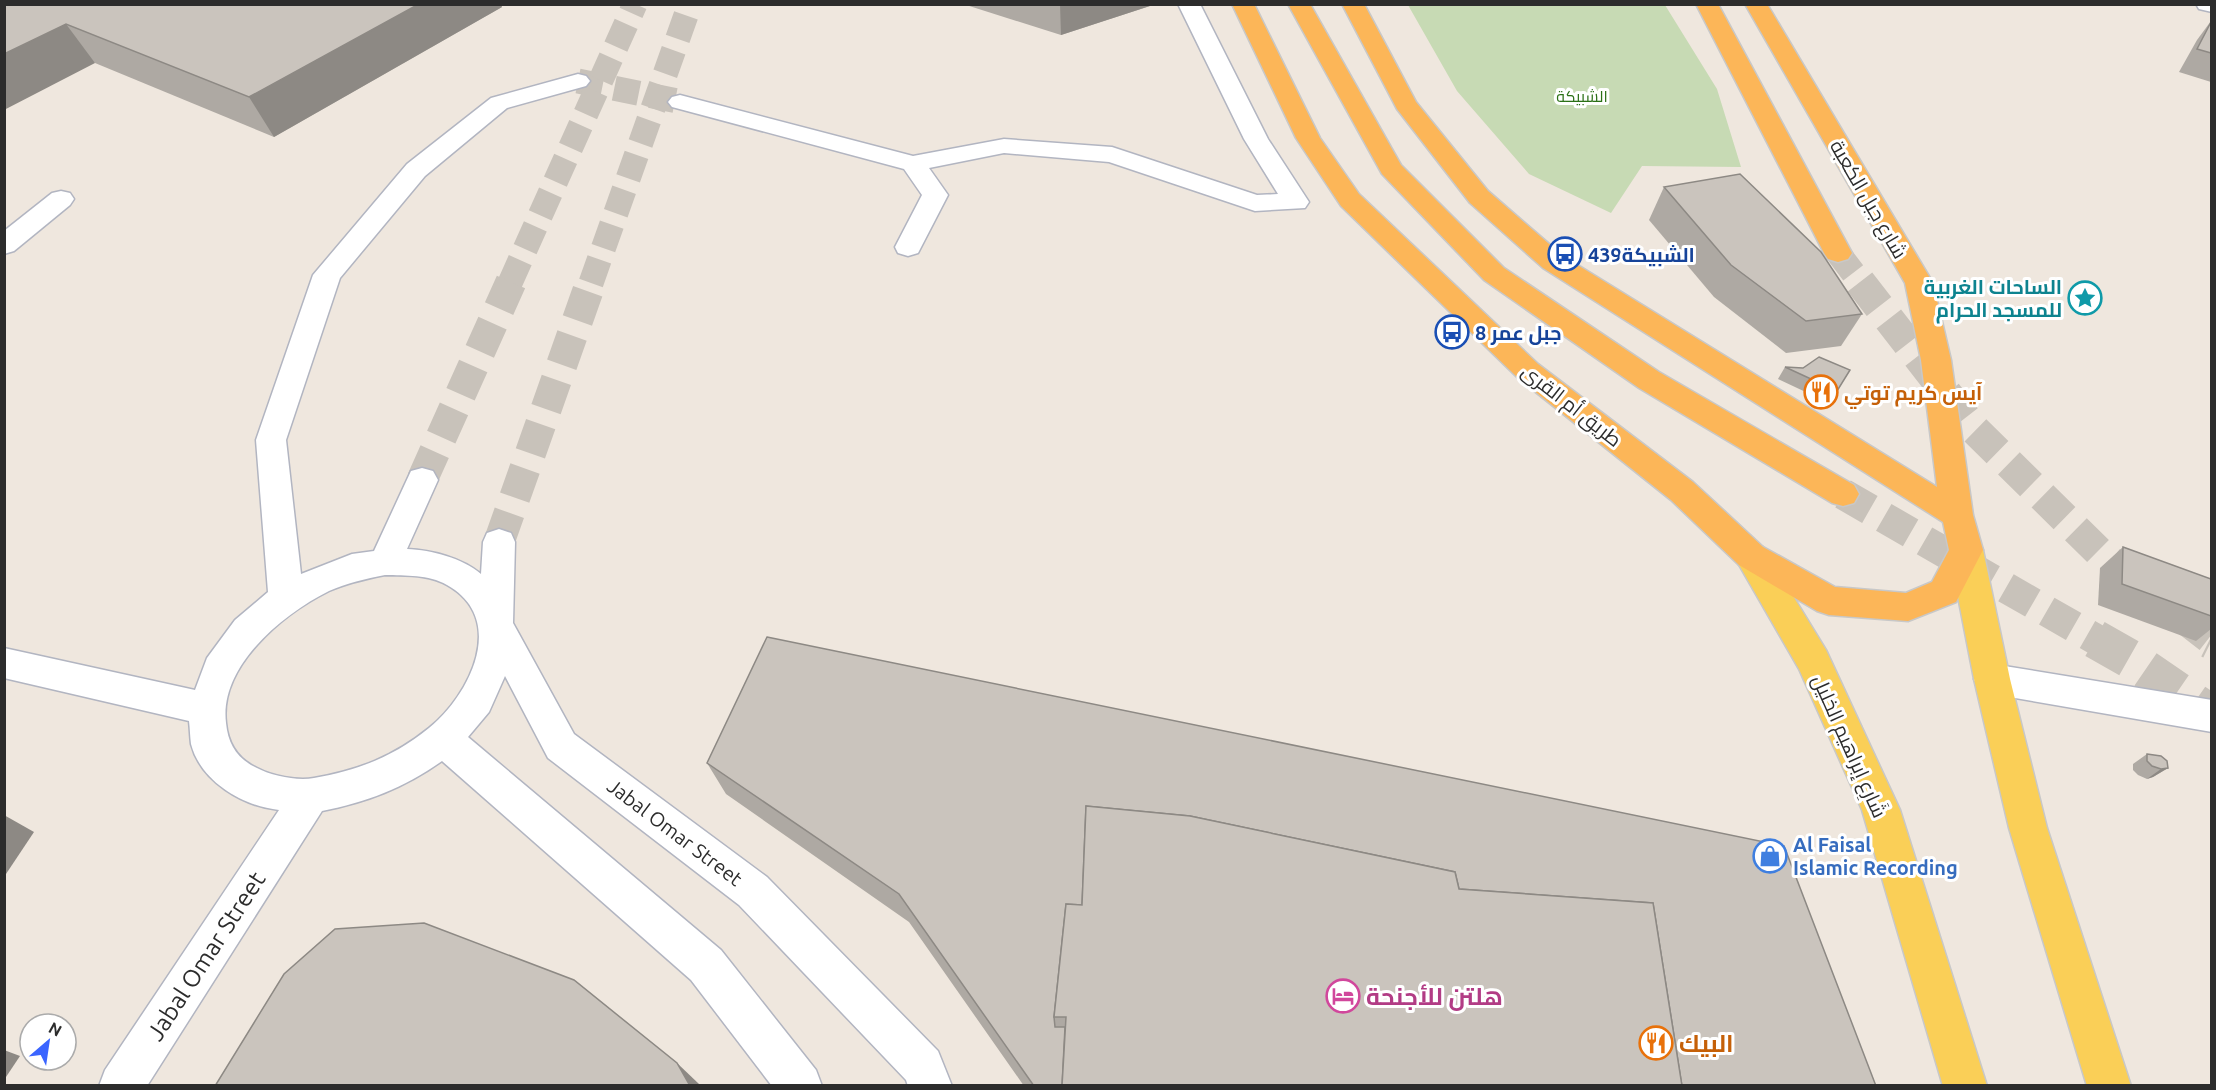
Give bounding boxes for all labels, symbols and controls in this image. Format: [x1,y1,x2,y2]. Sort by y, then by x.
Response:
park label: الشبيكة [1556,87,1608,106]
street label: شارع جبل الكعبة [1823,136,1912,264]
bus stop icon: الشبيكة439 [1547,236,1583,272]
place label: الشبيكة439 [1588,243,1695,267]
place label: الساحات الغربية للمسجد الحرام [1924,275,2062,324]
place icon: الساحات الغربية للمسجد الحرام [2067,280,2103,316]
bus stop icon: جبل عمر 8 [1434,314,1470,350]
place label: جبل عمر 8 [1475,321,1562,345]
street label: طريق أم القرى [1516,359,1626,453]
restaurant icon: آيس كريم توتي [1803,374,1839,410]
place label: آيس كريم توتي [1844,381,1983,409]
street label: شَارِع إبراهيم الخليل [1805,671,1892,822]
street label: Jabal Omar Street [603,774,747,890]
place label: Al Faisal Islamic Recording [1793,833,1958,879]
shop icon: Al Faisal Islamic Recording [1752,838,1788,874]
street label: Jabal Omar Street [141,866,271,1045]
hotel icon: هلتن للأجنحة [1325,978,1361,1014]
place label: هلتن للأجنحة [1366,983,1503,1011]
north arrow [18,1012,78,1072]
text: N [46,1018,65,1040]
restaurant icon: البيك [1638,1025,1674,1061]
place label: البيك [1679,1030,1734,1057]

